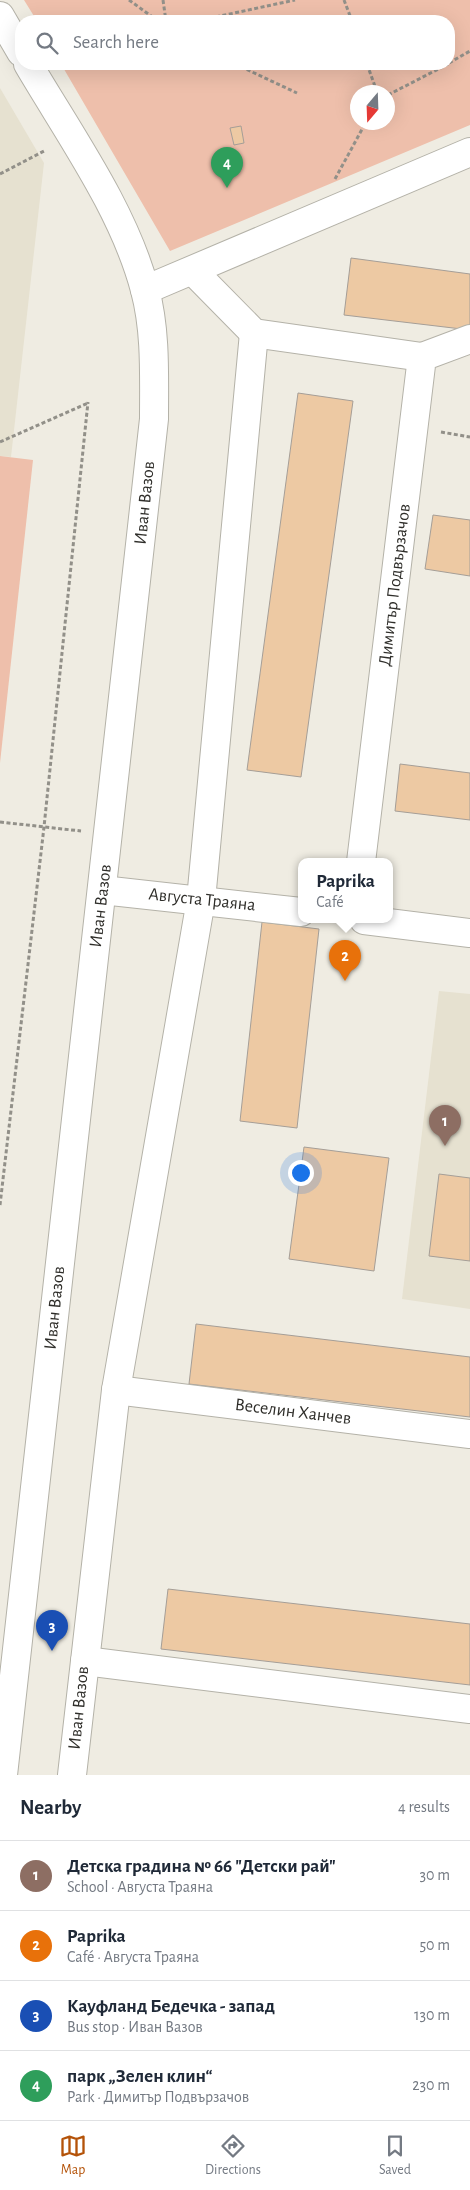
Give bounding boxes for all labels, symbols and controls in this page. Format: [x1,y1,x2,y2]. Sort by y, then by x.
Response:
search box [15,15,455,70]
icon: search [33,29,61,57]
text: Search here [73,33,159,52]
north arrow [350,85,395,130]
pin: 4 [211,147,243,188]
street label: Иван Вазов [132,460,158,546]
street label: Димитър Подвързачов [376,503,414,667]
popup [298,858,393,923]
street label: Иван Вазов [87,863,115,949]
text: Paprika [316,872,375,891]
street label: Августа Траяна [147,885,257,915]
text: Café [316,894,344,910]
pin: 2 [329,940,361,981]
pin: 1 [429,1105,461,1146]
your location [288,1160,314,1186]
street label: Иван Вазов [42,1265,68,1351]
street label: Веселин Ханчев [234,1396,352,1428]
pin: 3 [36,1610,68,1651]
street label: Иван Вазов [66,1665,92,1751]
text: Nearby [20,1797,81,1818]
text: 4 results [398,1799,450,1815]
text: Детска градина № 66 "Детски рай" [67,1857,336,1876]
text: 1 [33,1867,39,1883]
text: 30 m [420,1867,450,1883]
text: School · Августа Траяна [67,1879,213,1895]
text: Paprika [67,1927,126,1946]
text: 2 [32,1937,40,1953]
text: 50 m [419,1937,450,1953]
text: Café · Августа Траяна [67,1949,199,1965]
text: Кауфланд Бедечка - запад [67,1997,275,2016]
text: 3 [33,2007,39,2023]
text: 130 m [414,2007,450,2023]
text: Bus stop · Иван Вазов [67,2019,203,2035]
text: парк „Зелен клин“ [67,2067,213,2086]
text: 4 [32,2077,40,2093]
text: 230 m [412,2077,450,2093]
text: Park · Димитър Подвързачов [67,2089,249,2105]
tab: Map [59,2132,87,2179]
tab: Directions [205,2132,261,2179]
tab: Saved [379,2132,411,2179]

